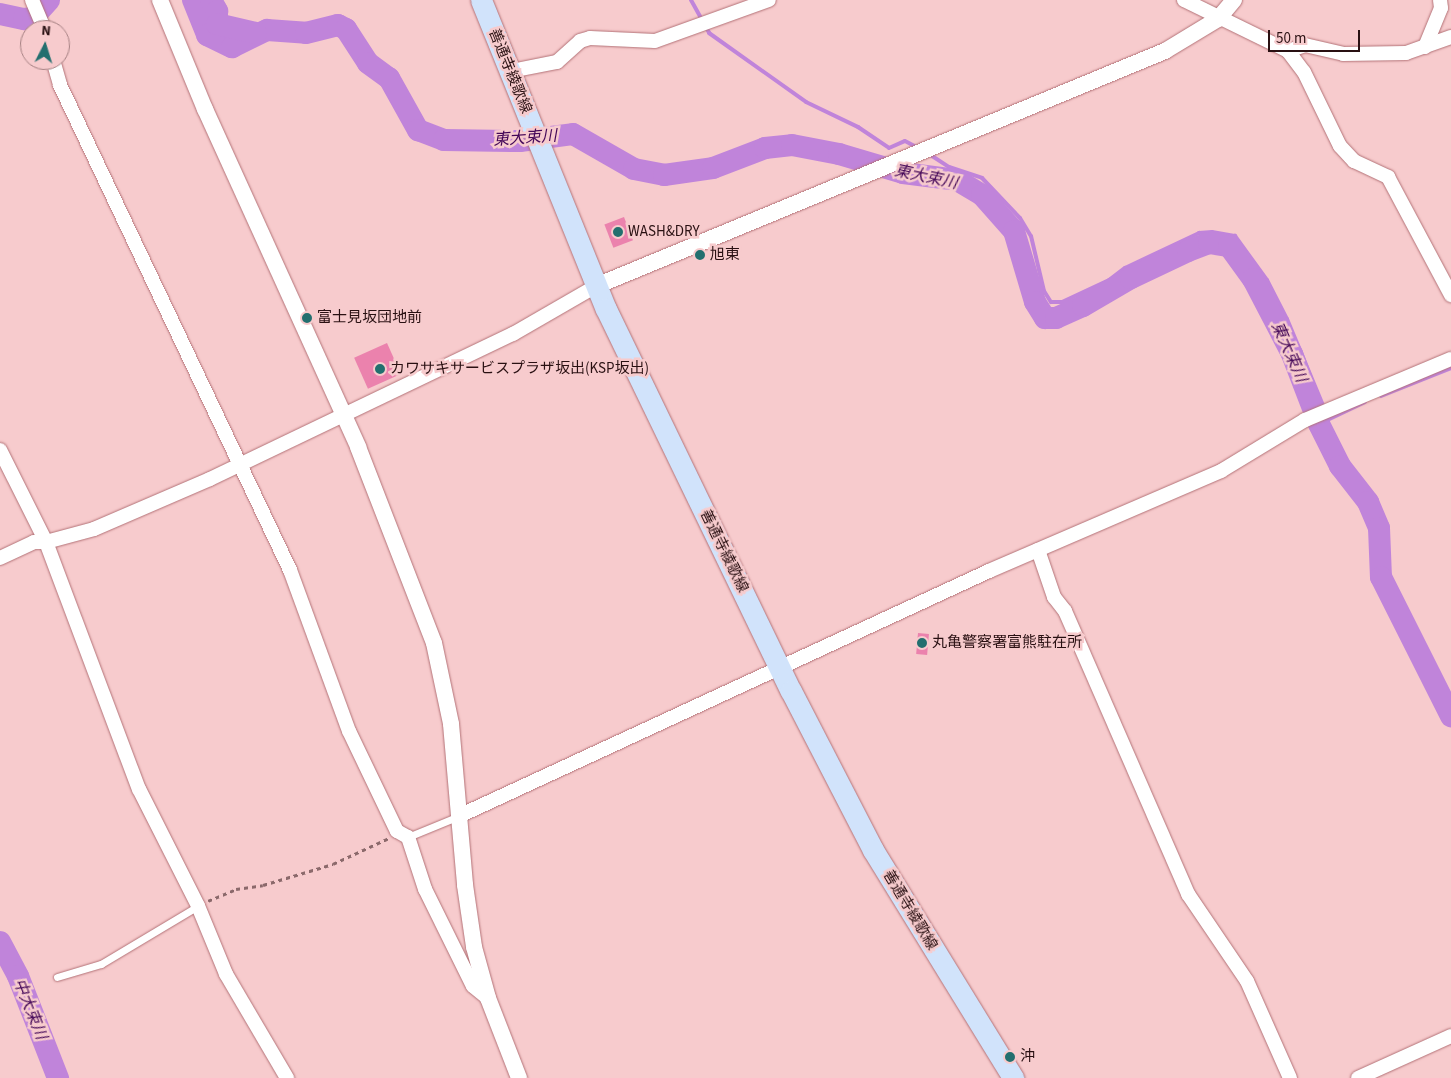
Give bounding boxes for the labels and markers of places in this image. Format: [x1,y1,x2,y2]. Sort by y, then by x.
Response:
place label: WASH&DRY [628,223,700,241]
marker: WASH&DRY [612,226,624,238]
place label: 旭東 [710,246,740,264]
marker: 旭東 [694,249,706,261]
place label: 富士見坂団地前 [317,309,422,327]
marker: 富士見坂団地前 [301,312,313,324]
place label: カワサキサービスプラザ坂出(KSP坂出) [390,360,649,378]
marker: カワサキサービスプラザ坂出(KSP坂出) [374,363,386,375]
place label: 丸亀警察署富熊駐在所 [932,634,1082,652]
marker: 丸亀警察署富熊駐在所 [916,637,928,649]
place label: 沖 [1020,1048,1035,1066]
marker: 沖 [1004,1051,1016,1063]

